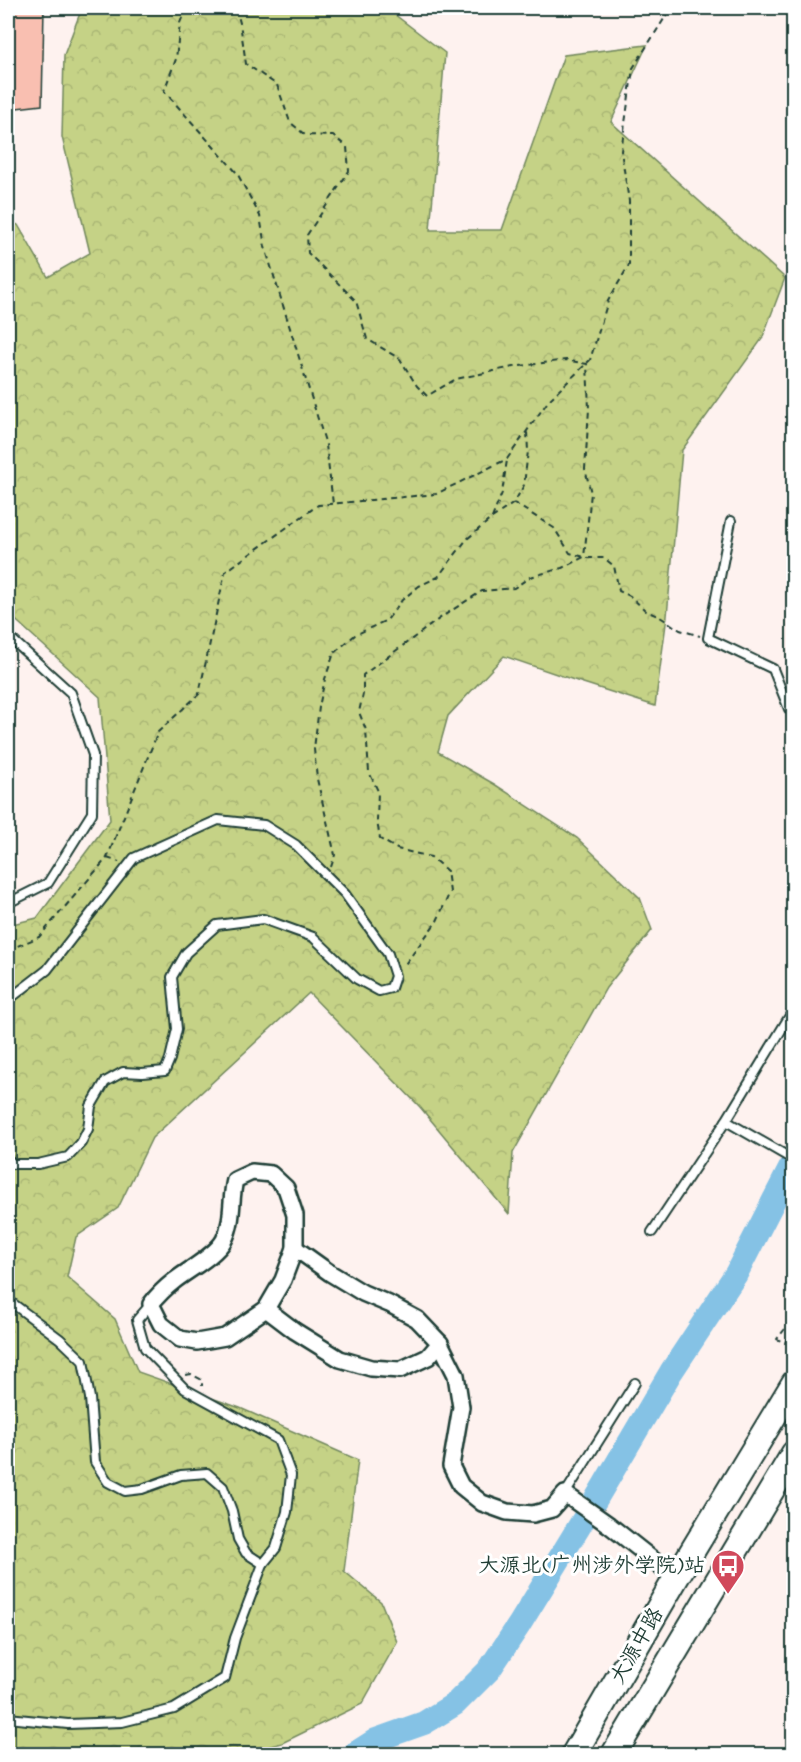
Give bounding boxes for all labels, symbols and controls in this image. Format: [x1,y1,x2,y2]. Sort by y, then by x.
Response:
bus stop icon: 大源北(广州涉外学院)站 [710,1548,746,1595]
place label: 大源北(广州涉外学院)站 [479,1552,705,1580]
street label: 大源中路 [604,1603,670,1689]

